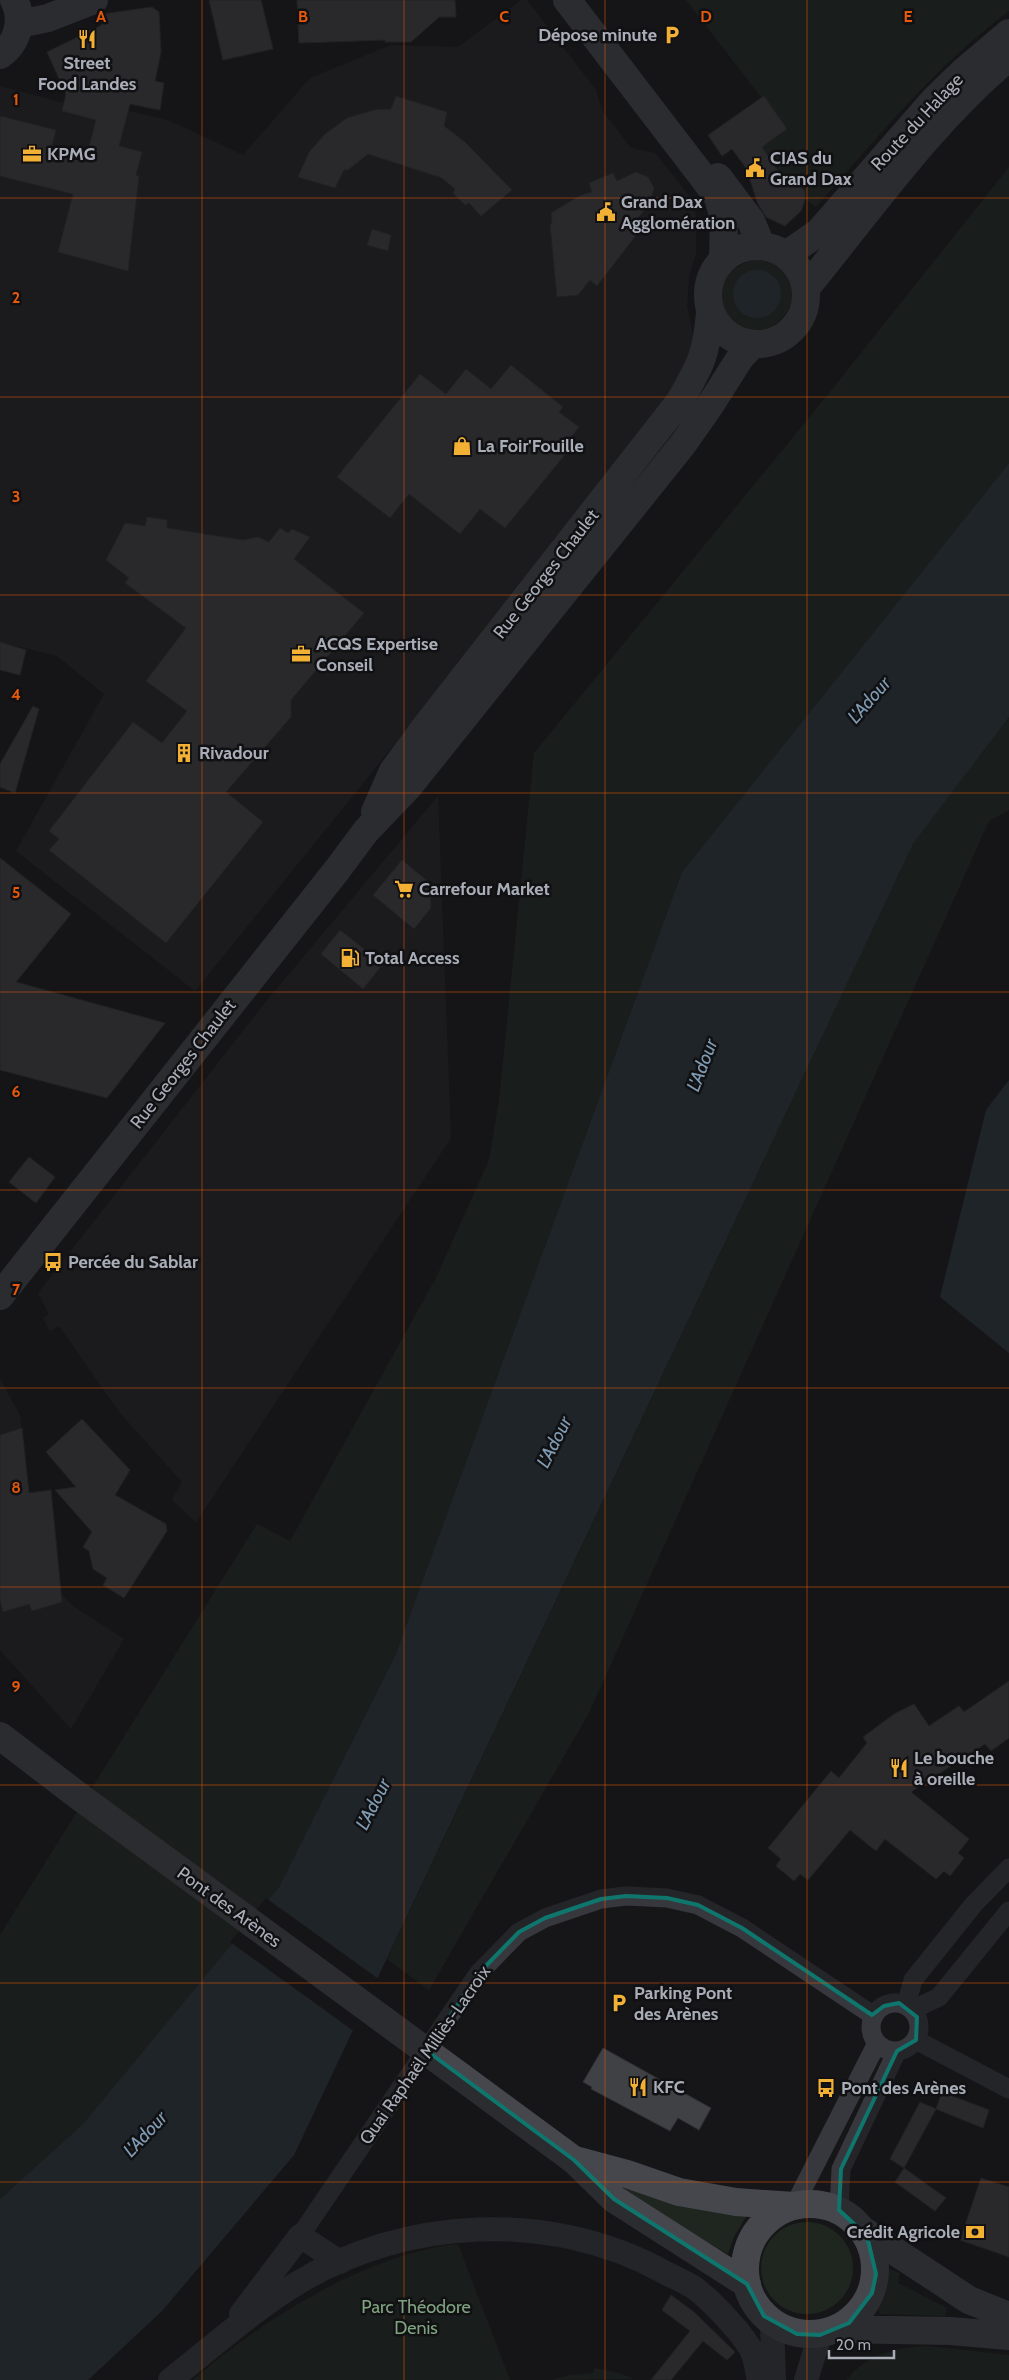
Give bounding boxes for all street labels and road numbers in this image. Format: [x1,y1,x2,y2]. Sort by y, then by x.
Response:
street label: Route du Halage [866,69,968,175]
street label: Rue Georges Chaulet [489,505,603,643]
street label: Rue Georges Chaulet [126,995,240,1133]
street label: Pont des Arènes [173,1862,285,1952]
street label: Quai Raphaël Milliès-Lacroix [355,1961,495,2149]

